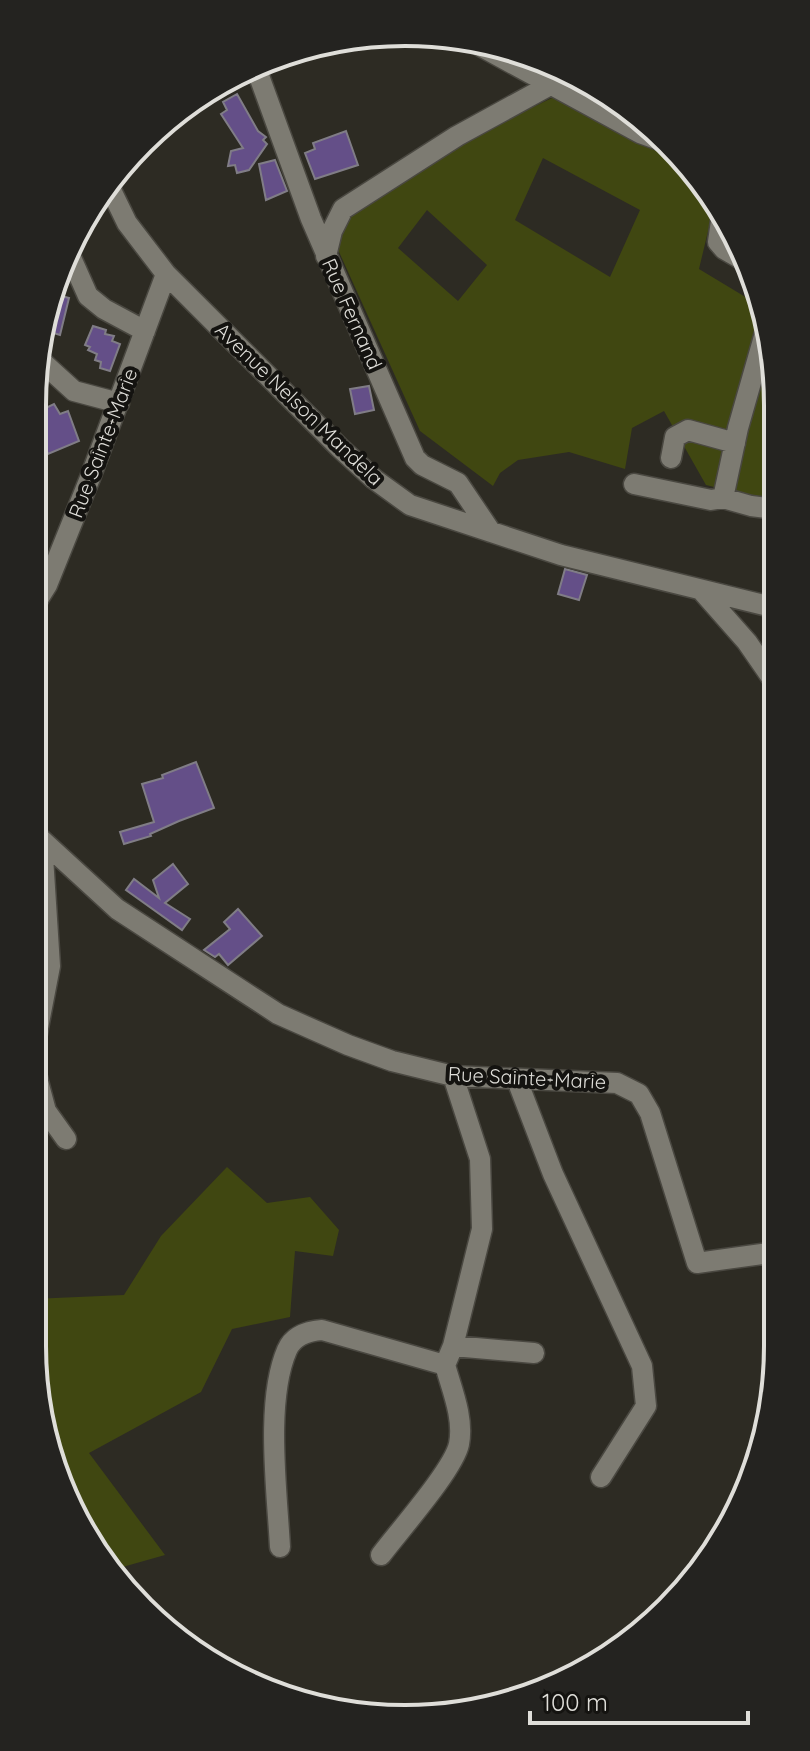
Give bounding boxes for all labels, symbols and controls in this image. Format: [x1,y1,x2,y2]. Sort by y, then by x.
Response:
street label: Rue Fernand [317,254,388,373]
street label: Avenue Nelson Mandela [210,317,388,490]
street label: Rue Sainte-Marie [63,364,143,521]
street label: Rue Sainte-Marie [447,1061,607,1094]
scale bar [530,1675,748,1725]
text: 100 m [542,1687,608,1717]

